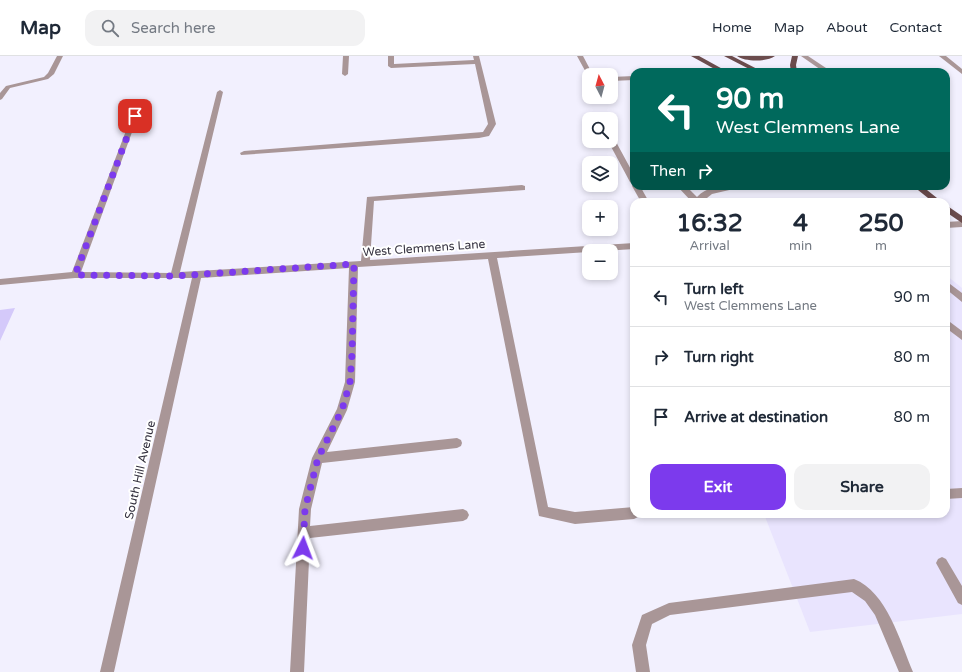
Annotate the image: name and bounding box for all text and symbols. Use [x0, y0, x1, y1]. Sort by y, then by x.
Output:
search box [85, 10, 365, 46]
text: Map [20, 17, 61, 39]
icon: search [99, 17, 121, 39]
text: Search here [131, 19, 215, 37]
text: Home [712, 19, 752, 36]
text: Map [774, 19, 804, 36]
text: About [826, 19, 868, 36]
text: Contact [890, 19, 942, 36]
north arrow [582, 68, 618, 104]
map controls [582, 68, 618, 280]
text: 90 m [716, 82, 784, 116]
icon: left [650, 84, 702, 136]
pin [118, 99, 152, 133]
icon: arrive [124, 105, 146, 127]
button: search [582, 112, 618, 148]
text: West Clemmens Lane [716, 116, 900, 138]
button: layers [582, 156, 618, 192]
icon: right [694, 160, 716, 182]
text: Then [650, 162, 686, 180]
button: + [582, 200, 618, 236]
text: 16:32 [676, 209, 743, 238]
text: 4 [793, 209, 808, 238]
text: 250 [858, 209, 904, 238]
street label: West Clemmens Lane [362, 237, 486, 259]
text: Arrival [689, 238, 730, 254]
text: min [789, 238, 812, 254]
text: m [875, 238, 887, 254]
button: − [582, 244, 618, 280]
text: Turn left [684, 280, 744, 298]
icon: left [650, 286, 672, 308]
text: 90 m [893, 288, 930, 306]
text: West Clemmens Lane [684, 298, 817, 314]
icon: right [650, 346, 672, 368]
text: Turn right [684, 348, 754, 366]
text: 80 m [893, 348, 930, 366]
icon: arrive [650, 406, 672, 428]
text: Arrive at destination [684, 408, 828, 426]
text: 80 m [893, 408, 930, 426]
street label: South Hill Avenue [122, 419, 158, 521]
button: Exit [650, 464, 786, 510]
button: Share [794, 464, 930, 510]
position arrow [282, 527, 324, 569]

